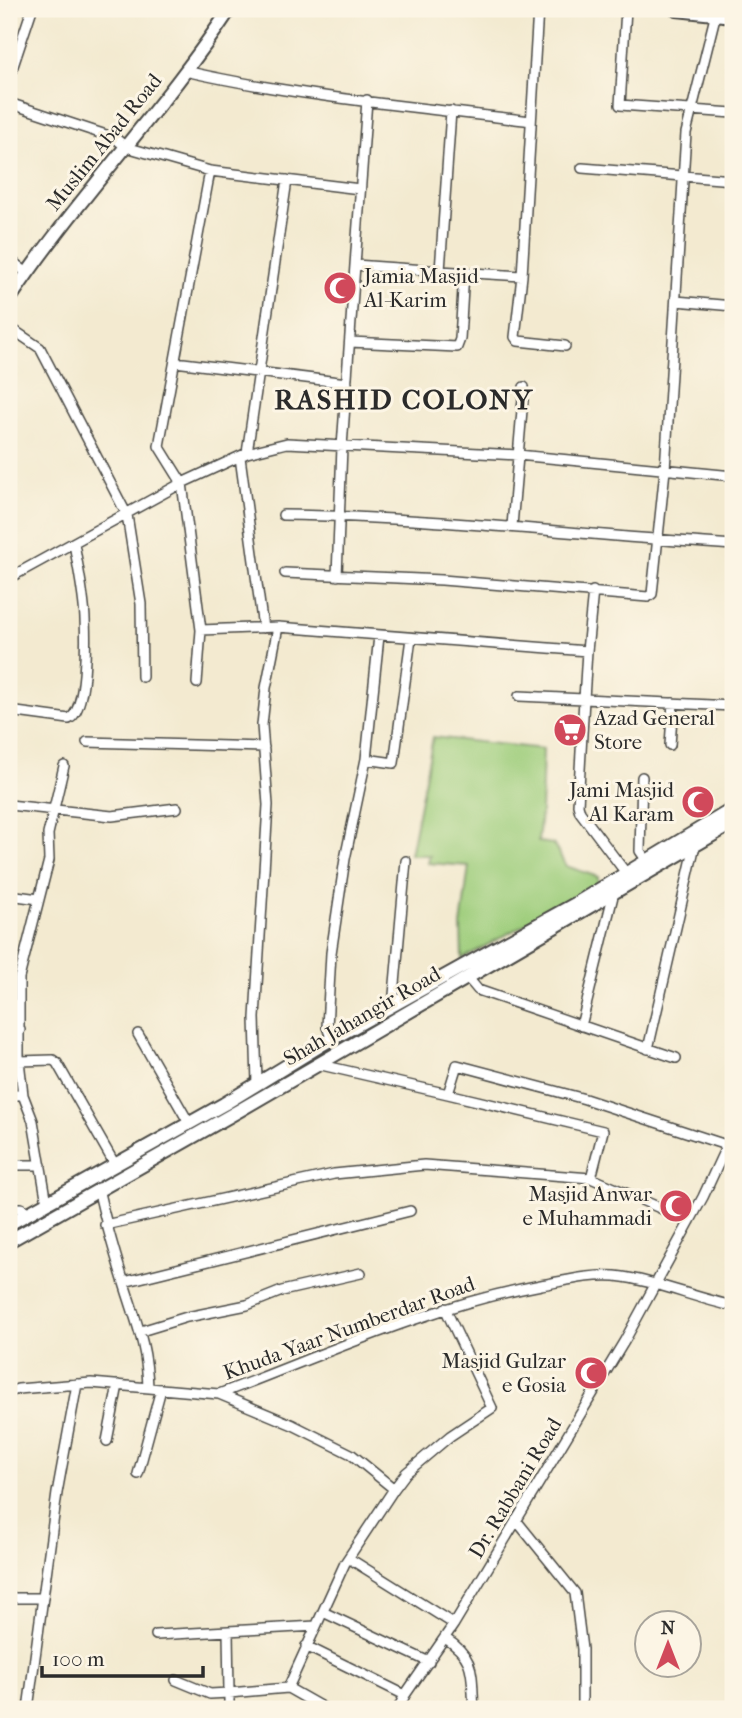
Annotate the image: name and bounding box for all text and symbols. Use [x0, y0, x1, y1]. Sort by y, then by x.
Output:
street label: Muslim Abad Road [41, 68, 167, 215]
place label: Jamia Masjid Al-Karim [362, 264, 479, 312]
mosque icon: Jamia Masjid Al-Karim [321, 269, 359, 307]
district label: RASHID COLONY [274, 383, 534, 416]
place label: Azad General Store [593, 706, 715, 754]
supermarket icon: Azad General Store [551, 711, 589, 749]
place label: Jami Masjid Al Karam [567, 778, 675, 826]
mosque icon: Jami Masjid Al Karam [679, 783, 717, 821]
street label: Shah Jahangir Road [279, 961, 445, 1071]
place label: Masjid Anwar e Muhammadi [522, 1182, 652, 1230]
mosque icon: Masjid Anwar e Muhammadi [657, 1187, 695, 1225]
street label: Khuda Yaar Numberdar Road [220, 1271, 479, 1385]
place label: Masjid Gulzar e Gosia [441, 1349, 566, 1397]
mosque icon: Masjid Gulzar e Gosia [572, 1354, 610, 1392]
street label: Dr. Rabbani Road [464, 1413, 567, 1563]
north arrow [634, 1610, 704, 1680]
text: N [661, 1617, 676, 1639]
scale bar [42, 1634, 203, 1678]
text: 100 m [52, 1647, 105, 1671]

